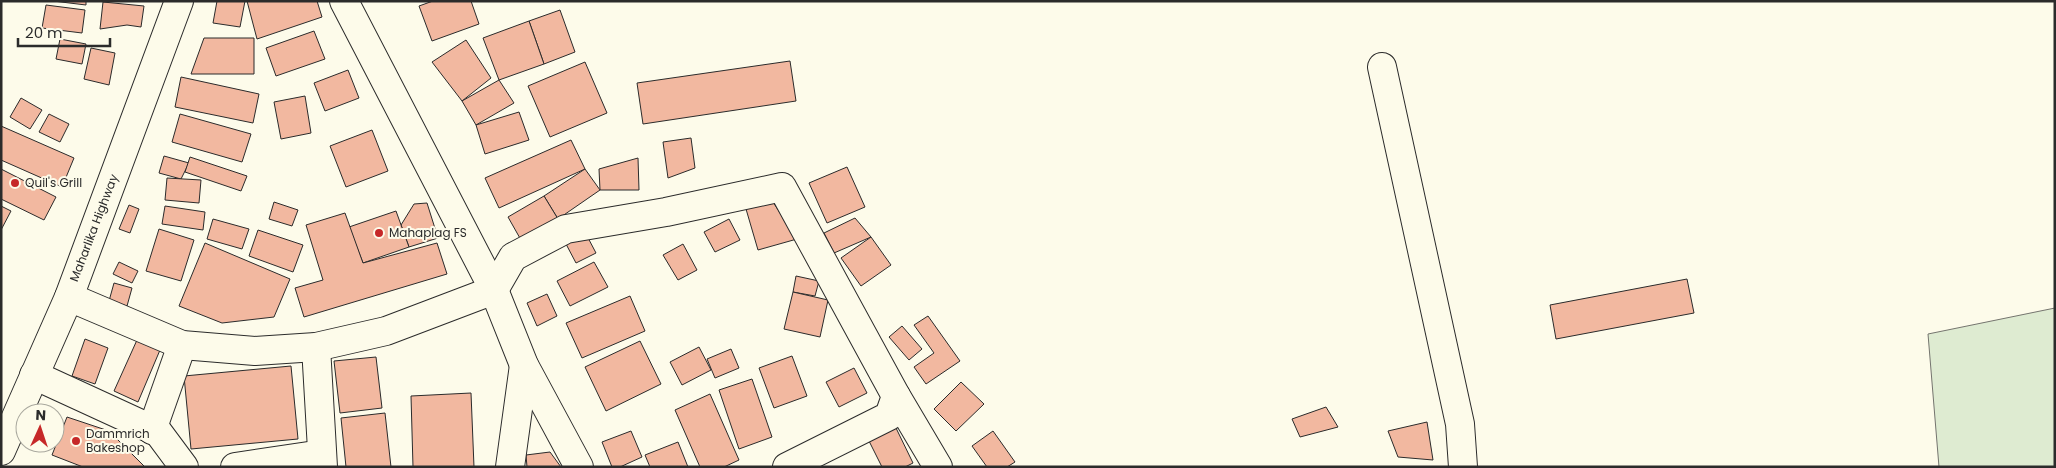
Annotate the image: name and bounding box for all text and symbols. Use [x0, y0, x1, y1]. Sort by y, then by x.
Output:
scale bar [18, 15, 110, 47]
text: 20 m [25, 22, 63, 43]
street label: Maharlika Highway [65, 171, 122, 284]
place label: Quil's Grill [25, 174, 82, 191]
marker: Quil's Grill [9, 177, 21, 189]
place label: Mahaplag FS [389, 224, 467, 241]
marker: Mahaplag FS [373, 227, 385, 239]
north arrow [15, 403, 65, 453]
text: N [35, 405, 46, 425]
place label: Dammrich Bakeshop [86, 425, 150, 456]
marker: Dammrich Bakeshop [70, 435, 82, 447]

